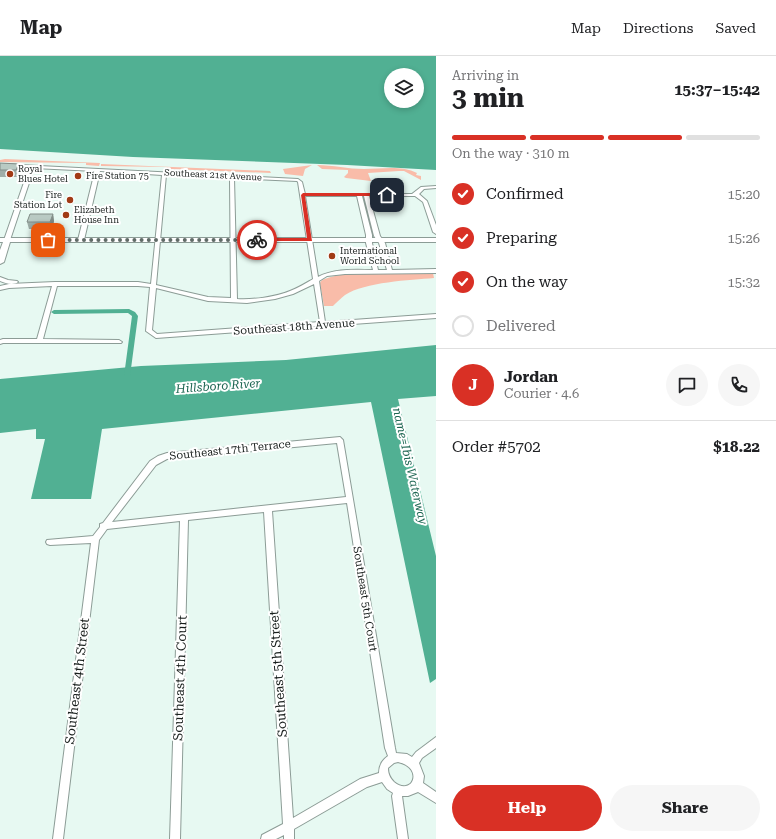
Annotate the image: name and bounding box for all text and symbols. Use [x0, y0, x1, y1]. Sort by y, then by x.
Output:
text: Map [20, 16, 62, 39]
text: Map [571, 20, 601, 36]
text: Directions [623, 20, 693, 36]
text: Saved [715, 20, 756, 36]
map controls [384, 68, 424, 108]
button: layers [384, 68, 424, 108]
text: Arriving in [452, 68, 519, 83]
text: 15:37–15:42 [674, 81, 760, 99]
text: 3 min [452, 83, 524, 113]
text: On the way · 310 m [452, 146, 569, 161]
place label: Royal Blues Hotel [18, 164, 68, 184]
street label: Southeast 21st Avenue [164, 167, 262, 183]
marker: Royal Blues Hotel [5, 169, 15, 179]
marker: Fire Station 75 [73, 171, 83, 181]
place label: Fire Station 75 [86, 171, 149, 181]
pin [370, 178, 404, 212]
icon: check [452, 183, 474, 205]
icon: home [376, 184, 398, 206]
text: Confirmed [486, 185, 564, 203]
text: 15:20 [728, 187, 760, 202]
place label: Fire Station Lot [14, 190, 63, 210]
marker: Fire Station Lot [65, 195, 75, 205]
place label: Elizabeth House Inn [74, 205, 119, 225]
marker: Elizabeth House Inn [61, 210, 71, 220]
courier [237, 220, 277, 260]
pin [31, 223, 65, 257]
icon: check [452, 227, 474, 249]
icon: bag [37, 229, 59, 251]
icon: bike [246, 229, 268, 251]
text: Preparing [486, 229, 557, 247]
text: 15:26 [728, 231, 760, 246]
place label: International World School [340, 246, 399, 266]
marker: International World School [327, 251, 337, 261]
icon: check [452, 271, 474, 293]
text: On the way [486, 273, 568, 291]
text: 15:32 [728, 275, 760, 290]
street label: Southeast 18th Avenue [233, 316, 355, 338]
text: Delivered [486, 317, 556, 335]
button: chat [666, 364, 708, 406]
button: phone [718, 364, 760, 406]
text: Jordan [504, 368, 558, 386]
water label: Hillsboro River [174, 376, 261, 396]
text: J [468, 376, 478, 394]
text: Courier · 4.6 [504, 386, 579, 401]
water label: name=Ibis Waterway [390, 406, 430, 527]
street label: Southeast 17th Terrace [169, 437, 291, 463]
text: Order #5702 [452, 438, 541, 456]
text: $18.22 [713, 438, 760, 456]
street label: Southeast 5th Court [350, 545, 380, 653]
street label: Southeast 5th Street [266, 610, 290, 738]
street label: Southeast 4th Court [170, 615, 190, 741]
street label: Southeast 4th Street [62, 617, 92, 745]
button: Help [452, 785, 602, 831]
button: Share [610, 785, 760, 831]

